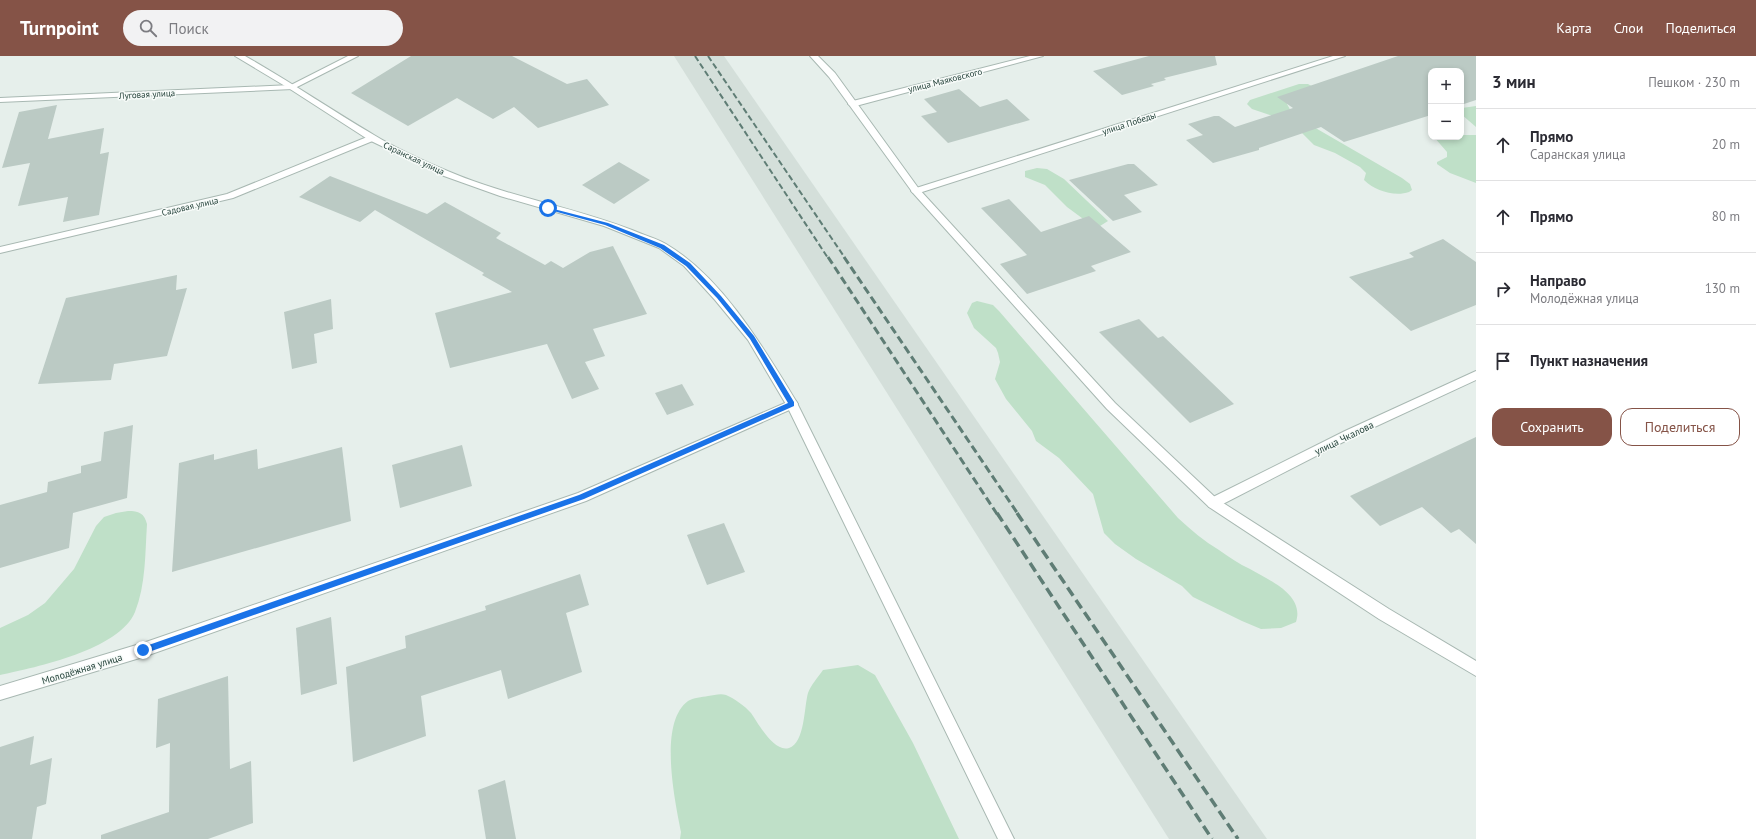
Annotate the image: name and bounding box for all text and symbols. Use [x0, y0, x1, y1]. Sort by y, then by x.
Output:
search box [123, 10, 403, 46]
text: Turnpoint [20, 16, 99, 40]
icon: search [137, 17, 159, 39]
text: Поиск [169, 19, 209, 38]
text: Карта [1556, 19, 1592, 37]
text: Слои [1614, 19, 1643, 37]
text: Поделиться [1665, 19, 1736, 37]
street label: улица Маяковского [907, 65, 983, 95]
map controls [1428, 68, 1464, 140]
button: + [1428, 68, 1464, 104]
text: 3 мин [1492, 71, 1536, 93]
text: Пешком · 230 m [1648, 74, 1740, 91]
street label: Луговая улица [118, 87, 175, 101]
button: − [1428, 104, 1464, 140]
street label: улица Победы [1101, 109, 1157, 137]
text: Прямо [1530, 127, 1573, 146]
icon: ahead [1492, 134, 1514, 156]
text: 20 m [1712, 136, 1740, 153]
street label: Саранская улица [382, 139, 446, 177]
text: Саранская улица [1530, 146, 1626, 163]
street label: Садовая улица [161, 194, 219, 218]
route start [539, 199, 557, 217]
icon: ahead [1492, 206, 1514, 228]
text: Прямо [1530, 207, 1573, 226]
text: 80 m [1712, 208, 1740, 225]
text: Направо [1530, 271, 1586, 290]
icon: right [1492, 278, 1514, 300]
text: 130 m [1705, 280, 1740, 297]
text: Молодёжная улица [1530, 290, 1639, 307]
icon: arrive [1492, 350, 1514, 372]
text: Пункт назначения [1530, 351, 1648, 370]
button: Сохранить [1492, 408, 1612, 446]
button: Поделиться [1620, 408, 1740, 446]
street label: улица Чкалова [1312, 418, 1376, 458]
route end [134, 641, 152, 659]
street label: Молодёжная улица [40, 651, 124, 687]

